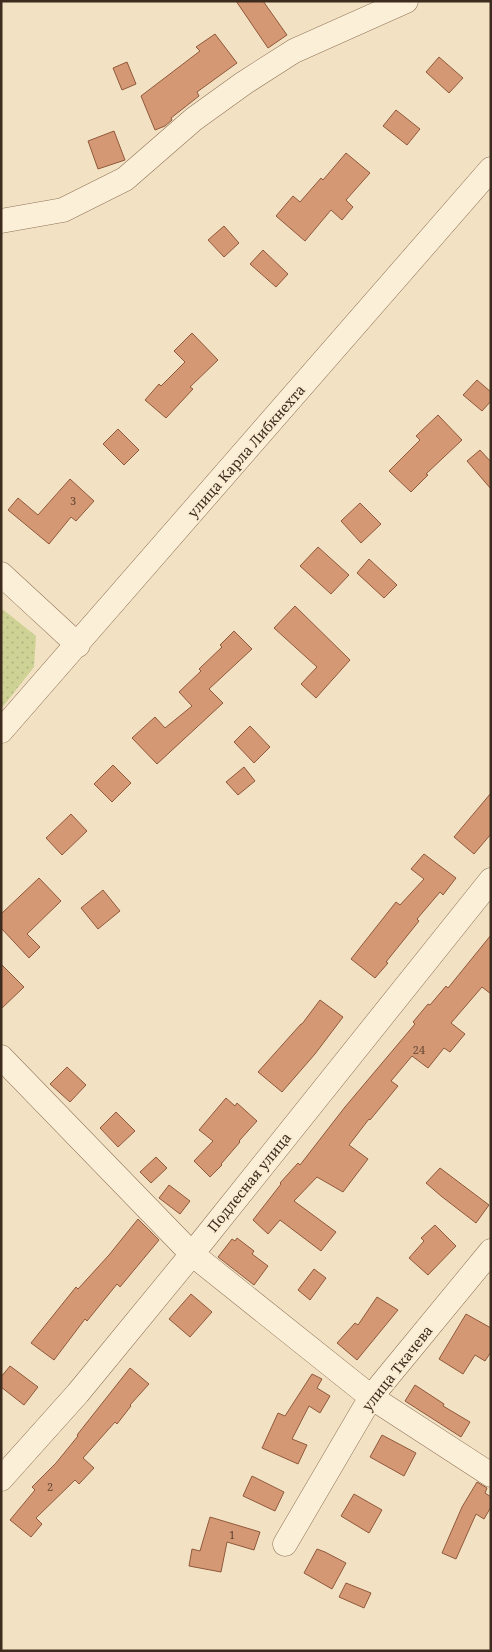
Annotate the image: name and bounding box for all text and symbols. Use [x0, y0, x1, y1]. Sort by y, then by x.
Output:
street label: улица Карла Либкнехта [183, 380, 309, 522]
house number: 3 [70, 493, 76, 508]
house number: 24 [413, 1042, 425, 1057]
street label: Подлесная улица [203, 1128, 295, 1236]
street label: улица Ткачева [358, 1321, 436, 1415]
house number: 2 [47, 1479, 53, 1494]
house number: 1 [229, 1527, 235, 1542]

